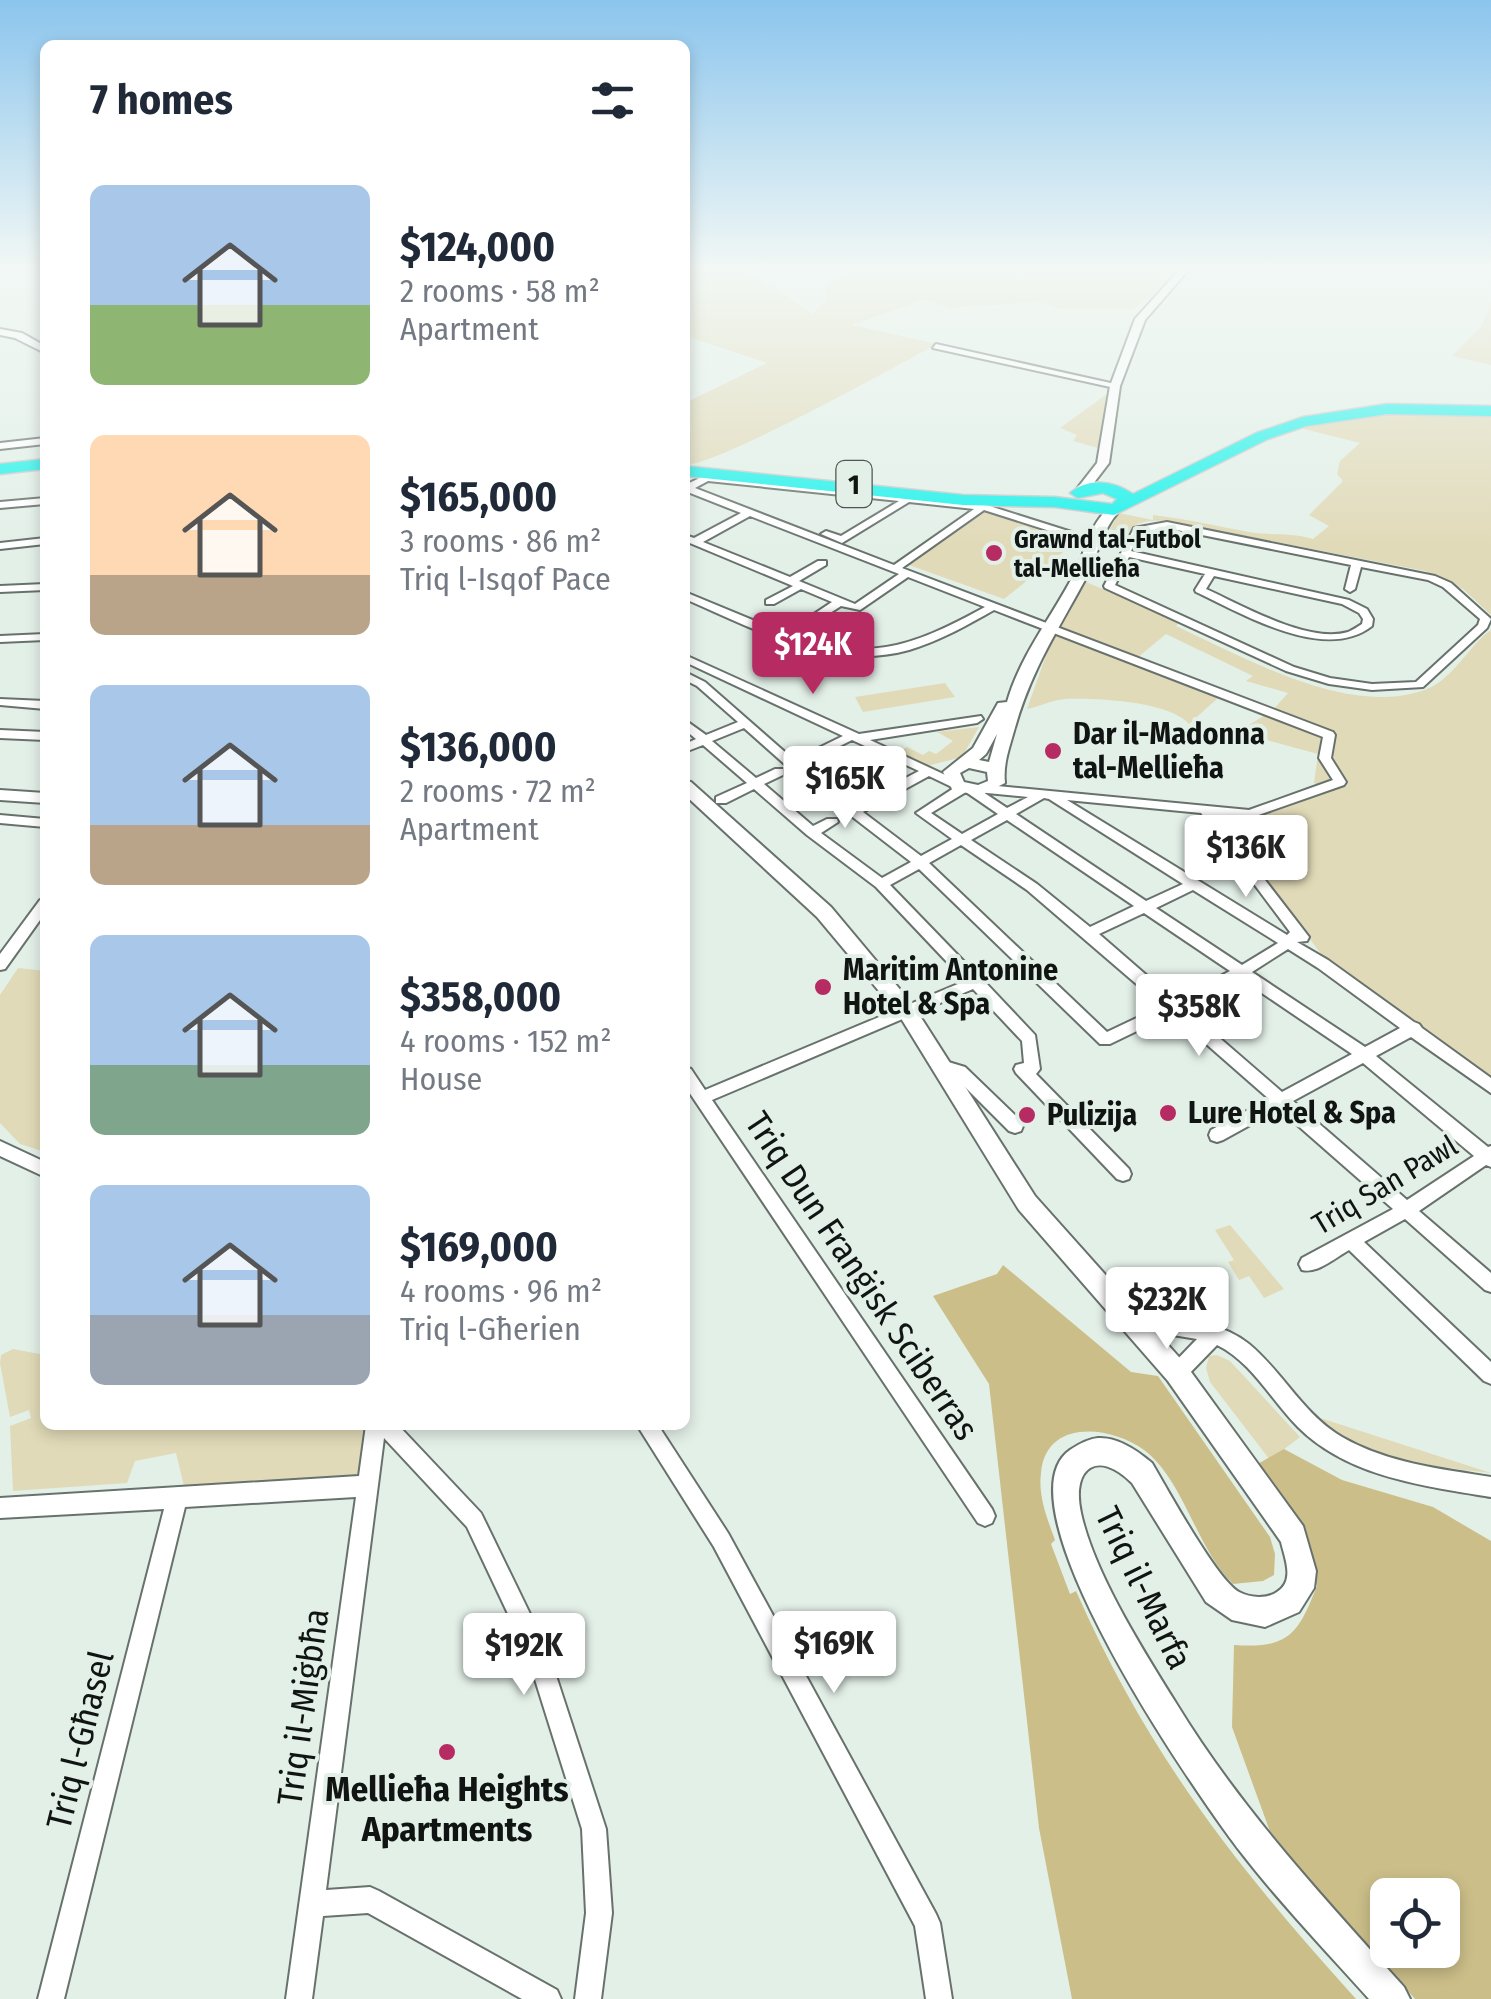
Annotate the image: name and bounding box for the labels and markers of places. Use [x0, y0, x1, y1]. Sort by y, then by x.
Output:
place label: Grawnd tal-Futbol tal-Mellieħa [1014, 525, 1201, 584]
marker: Grawnd tal-Futbol tal-Mellieħa [983, 542, 1005, 564]
pin: $124K [743, 612, 883, 697]
place label: Dar il-Madonna tal-Mellieħa [1073, 716, 1265, 786]
marker: Dar il-Madonna tal-Mellieħa [1042, 740, 1064, 762]
pin: $165K [775, 746, 915, 831]
pin: $136K [1176, 815, 1316, 900]
place label: Maritim Antonine Hotel & Spa [843, 952, 1058, 1022]
pin: $358K [1129, 974, 1269, 1059]
marker: Maritim Antonine Hotel & Spa [812, 976, 834, 998]
place label: Lure Hotel & Spa [1188, 1095, 1396, 1131]
place label: Pulizija [1047, 1097, 1137, 1133]
marker: Lure Hotel & Spa [1157, 1102, 1179, 1124]
marker: Pulizija [1016, 1104, 1038, 1126]
pin: $232K [1097, 1267, 1237, 1352]
pin: $169K [764, 1611, 904, 1696]
pin: $192K [454, 1613, 594, 1698]
marker: Mellieħa Heights Apartments [436, 1741, 458, 1763]
place label: Mellieħa Heights Apartments [325, 1768, 569, 1850]

